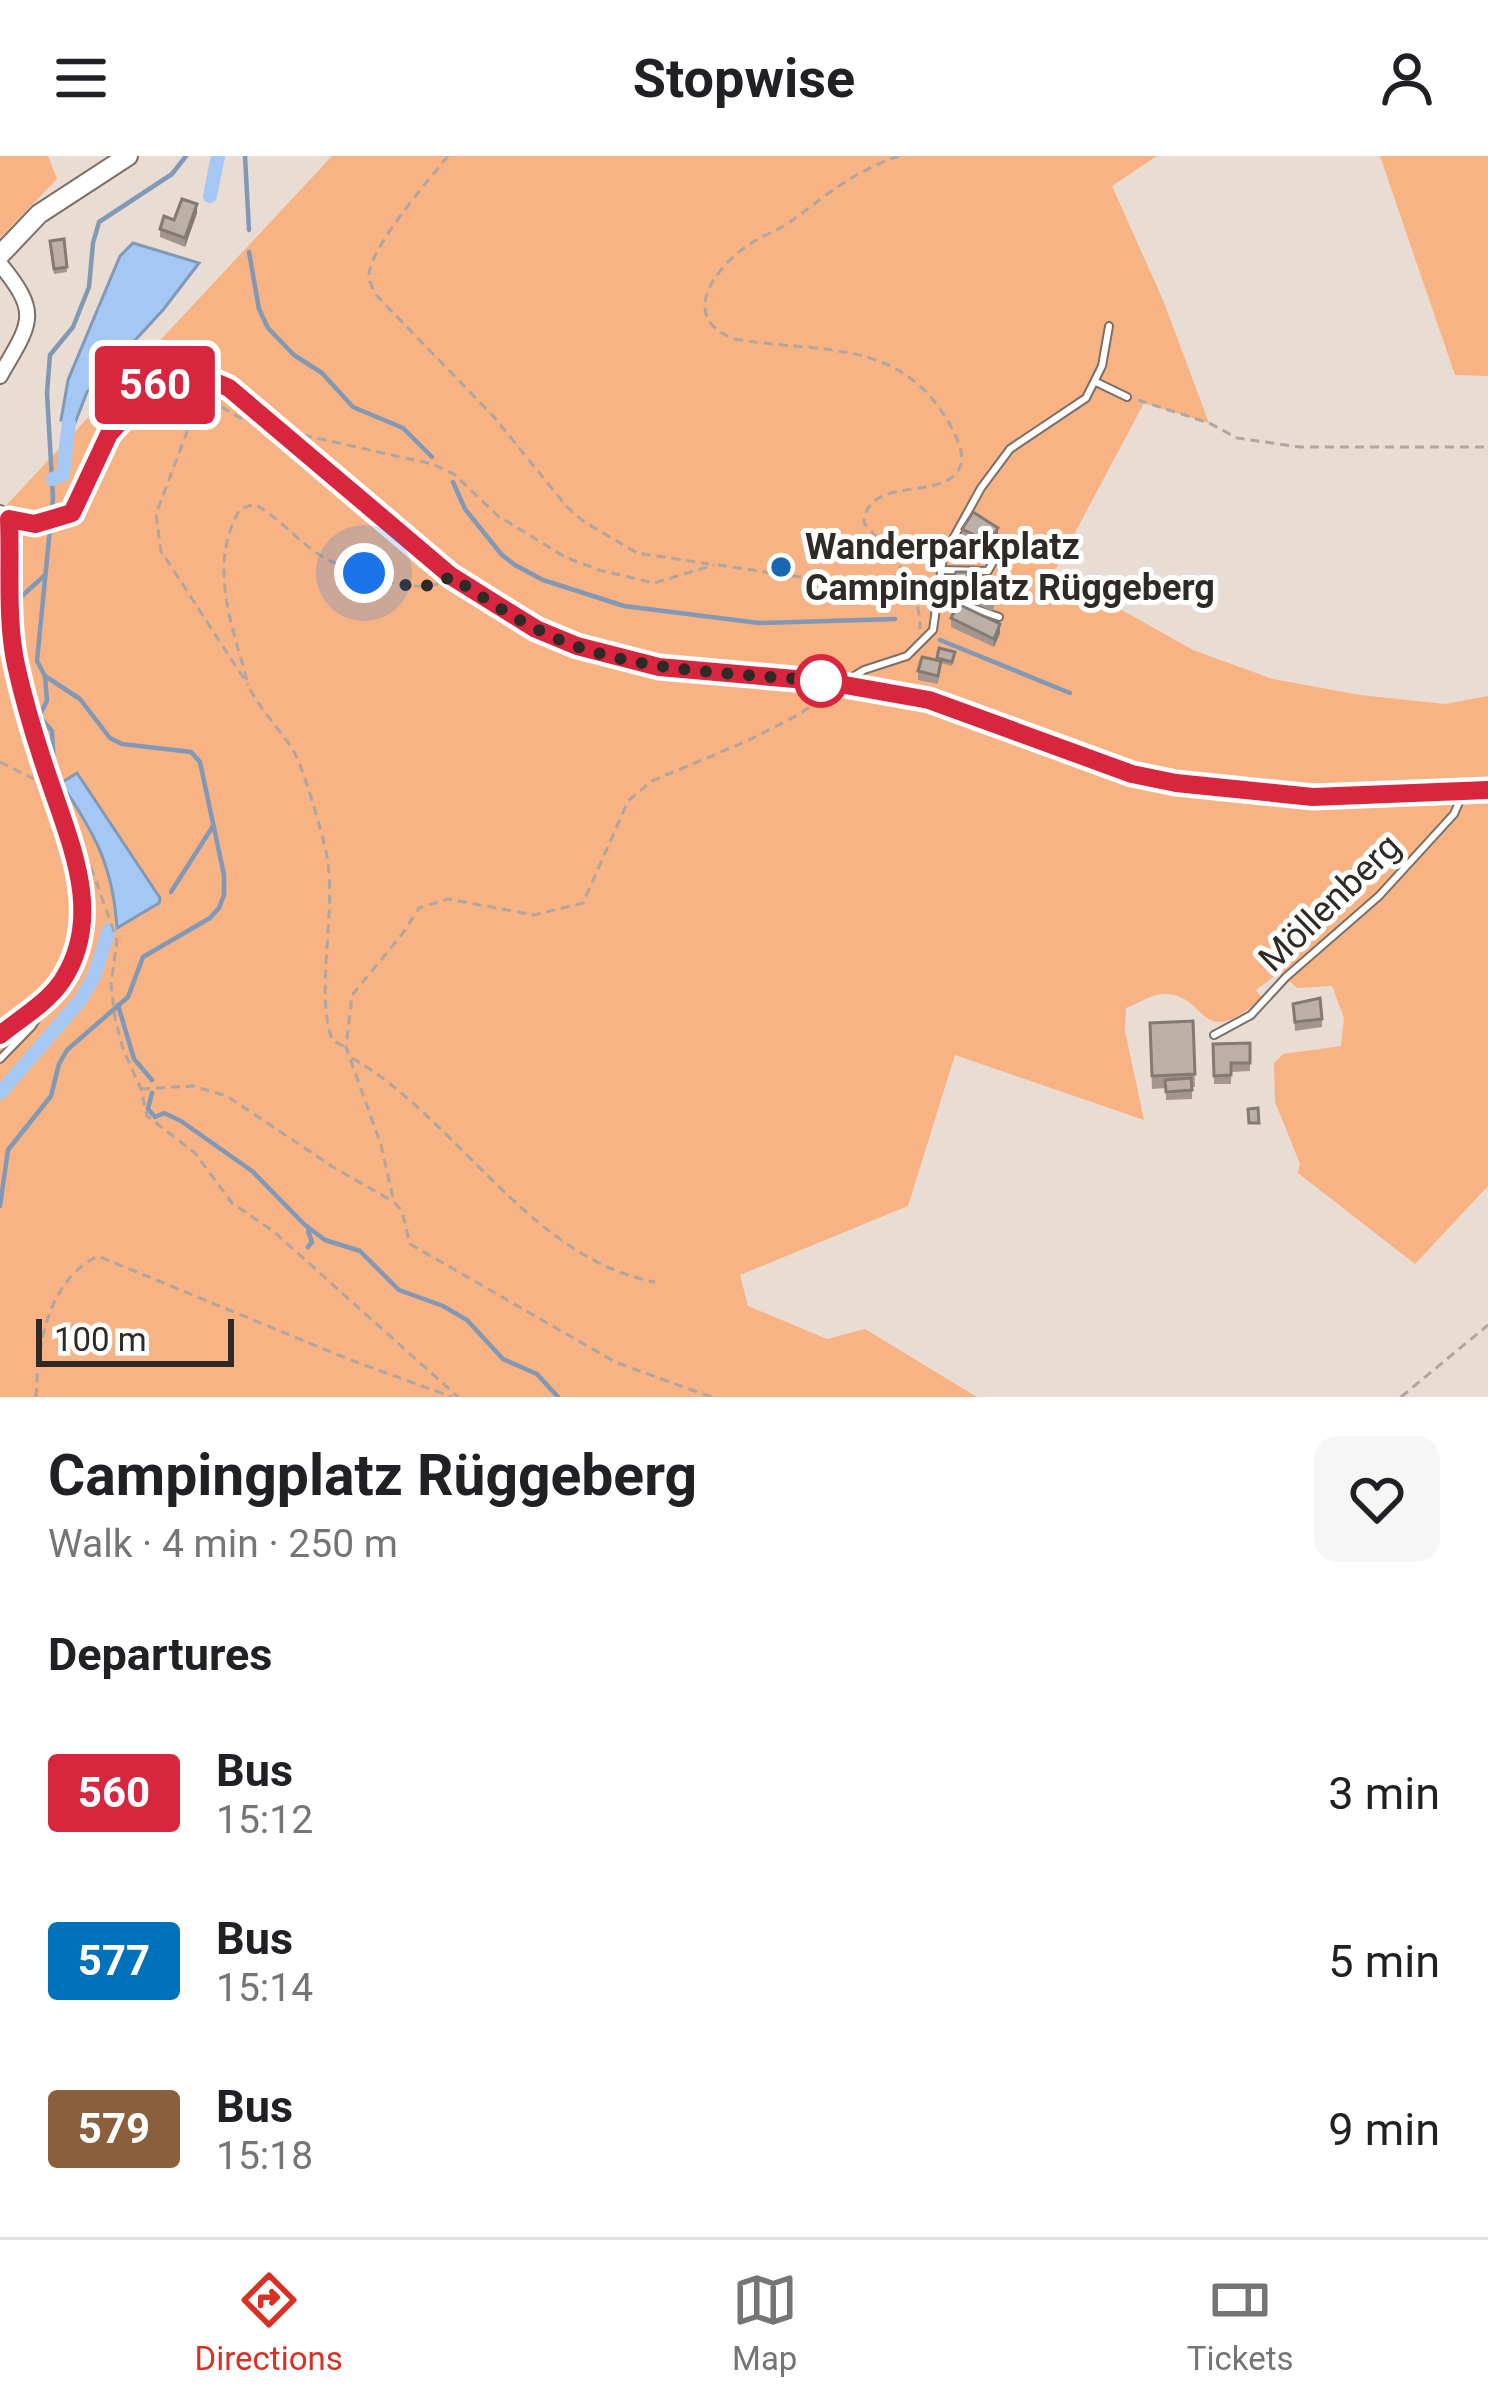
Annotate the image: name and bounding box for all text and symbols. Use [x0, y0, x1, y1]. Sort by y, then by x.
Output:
icon: menu [48, 45, 114, 111]
icon: person [1374, 45, 1440, 111]
text: Stopwise [633, 47, 855, 110]
line badge: 560 [86, 346, 224, 424]
text: 560 [119, 360, 191, 409]
place label: Wanderparkplatz Campingplatz Rüggeberg [805, 526, 1215, 609]
your location [334, 543, 394, 603]
marker: Wanderparkplatz Campingplatz Rüggeberg [768, 554, 794, 580]
unlabelled marker [796, 656, 846, 706]
street label: Möllenberg [1250, 825, 1409, 980]
scale bar [36, 1313, 234, 1366]
text: 100 m [54, 1320, 147, 1359]
button: heart [1314, 1436, 1440, 1562]
text: Campingplatz Rüggeberg [48, 1442, 697, 1509]
text: Walk · 4 min · 250 m [48, 1521, 398, 1567]
text: Departures [48, 1628, 272, 1681]
text: Bus [216, 1744, 293, 1797]
text: 3 min [1328, 1767, 1440, 1820]
text: 560 [78, 1768, 150, 1817]
text: 15:12 [216, 1797, 313, 1843]
text: Bus [216, 1912, 293, 1965]
text: 5 min [1328, 1935, 1440, 1988]
text: 577 [78, 1936, 150, 1985]
text: 15:14 [216, 1965, 313, 2011]
text: Bus [216, 2080, 293, 2133]
text: 9 min [1328, 2103, 1440, 2156]
text: 579 [78, 2104, 150, 2153]
text: 15:18 [216, 2133, 313, 2179]
tab: Directions [195, 2267, 343, 2378]
tab: Map [732, 2267, 798, 2378]
tab: Tickets [1187, 2267, 1293, 2378]

